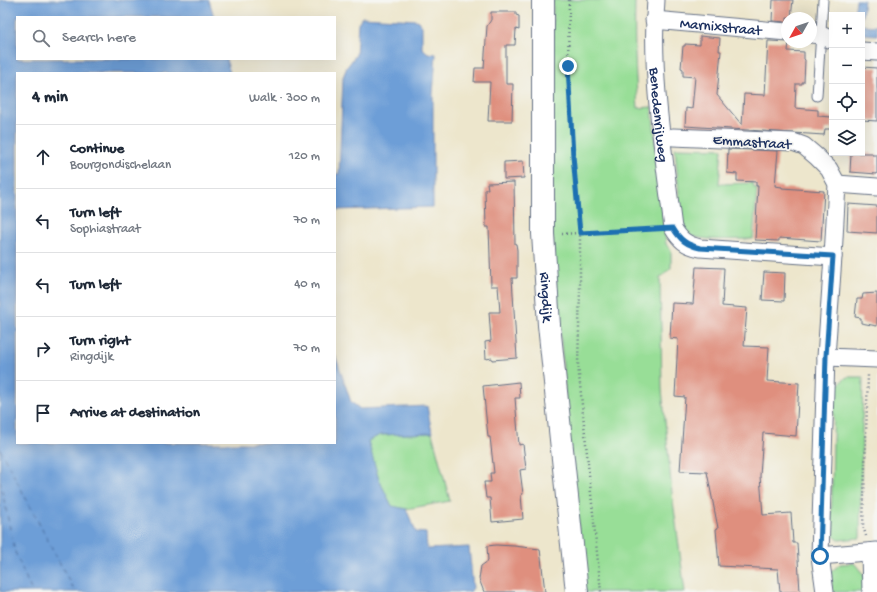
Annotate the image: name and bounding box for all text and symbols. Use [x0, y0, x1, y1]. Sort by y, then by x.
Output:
north arrow [781, 12, 817, 48]
map controls [829, 12, 865, 156]
button: + [829, 12, 865, 48]
street label: Marnixstraat [679, 15, 764, 41]
search box [16, 16, 336, 60]
icon: search [30, 27, 52, 49]
text: Search here [62, 29, 136, 47]
button: − [829, 48, 865, 84]
route end [559, 57, 577, 75]
street label: Benedenrijweg [644, 66, 671, 163]
button: locate [829, 84, 865, 120]
text: 4 min [32, 88, 68, 108]
text: Walk · 300 m [249, 91, 320, 106]
button: layers [829, 120, 865, 156]
street label: Emmastraat [712, 131, 794, 155]
text: Continue [70, 140, 124, 158]
icon: ahead [32, 146, 54, 168]
text: 120 m [289, 149, 320, 164]
text: Bourgondischelaan [70, 158, 171, 173]
text: Turn left [70, 204, 121, 222]
icon: left [32, 210, 54, 232]
text: 70 m [294, 213, 320, 228]
text: Sophiastraat [70, 222, 141, 237]
street label: Ringdijk [535, 271, 556, 324]
icon: left [32, 274, 54, 296]
text: Turn left [70, 276, 121, 294]
text: 40 m [294, 277, 320, 292]
text: Turn right [70, 332, 130, 350]
icon: right [32, 338, 54, 360]
text: 70 m [294, 341, 320, 356]
text: Ringdijk [70, 350, 113, 365]
icon: arrive [32, 402, 54, 424]
text: Arrive at destination [70, 404, 200, 422]
route start [811, 547, 829, 565]

